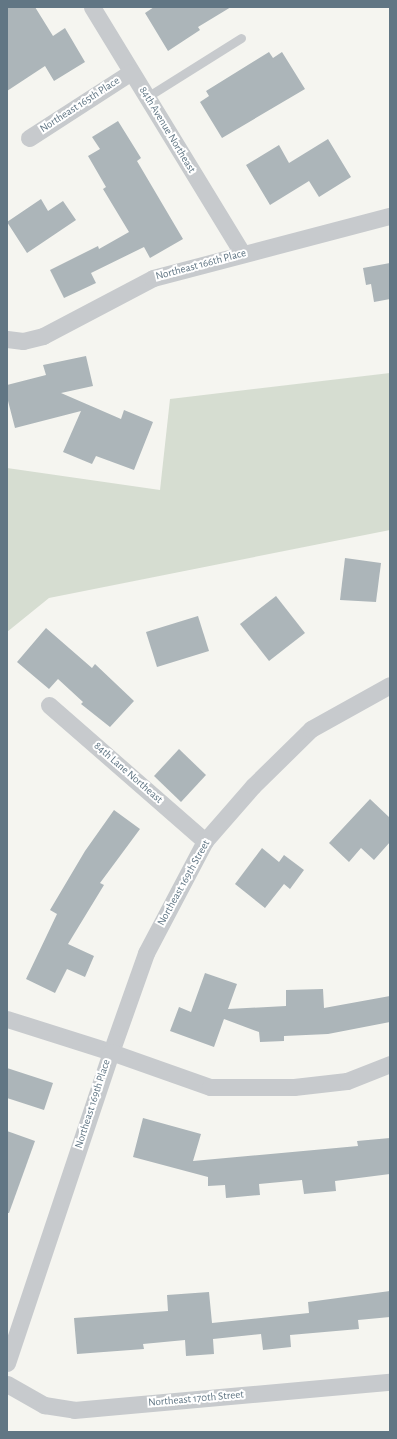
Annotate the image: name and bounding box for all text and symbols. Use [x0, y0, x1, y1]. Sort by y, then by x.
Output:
street label: Northeast 165th Place [38, 74, 122, 136]
street label: 84th Avenue Northeast [136, 84, 198, 176]
street label: Northeast 166th Place [154, 247, 248, 283]
street label: 84th Lane Northeast [91, 740, 165, 806]
street label: Northeast 169th Street [155, 838, 213, 928]
street label: Northeast 169th Place [72, 1058, 114, 1150]
street label: Northeast 170th Street [148, 1388, 244, 1410]

